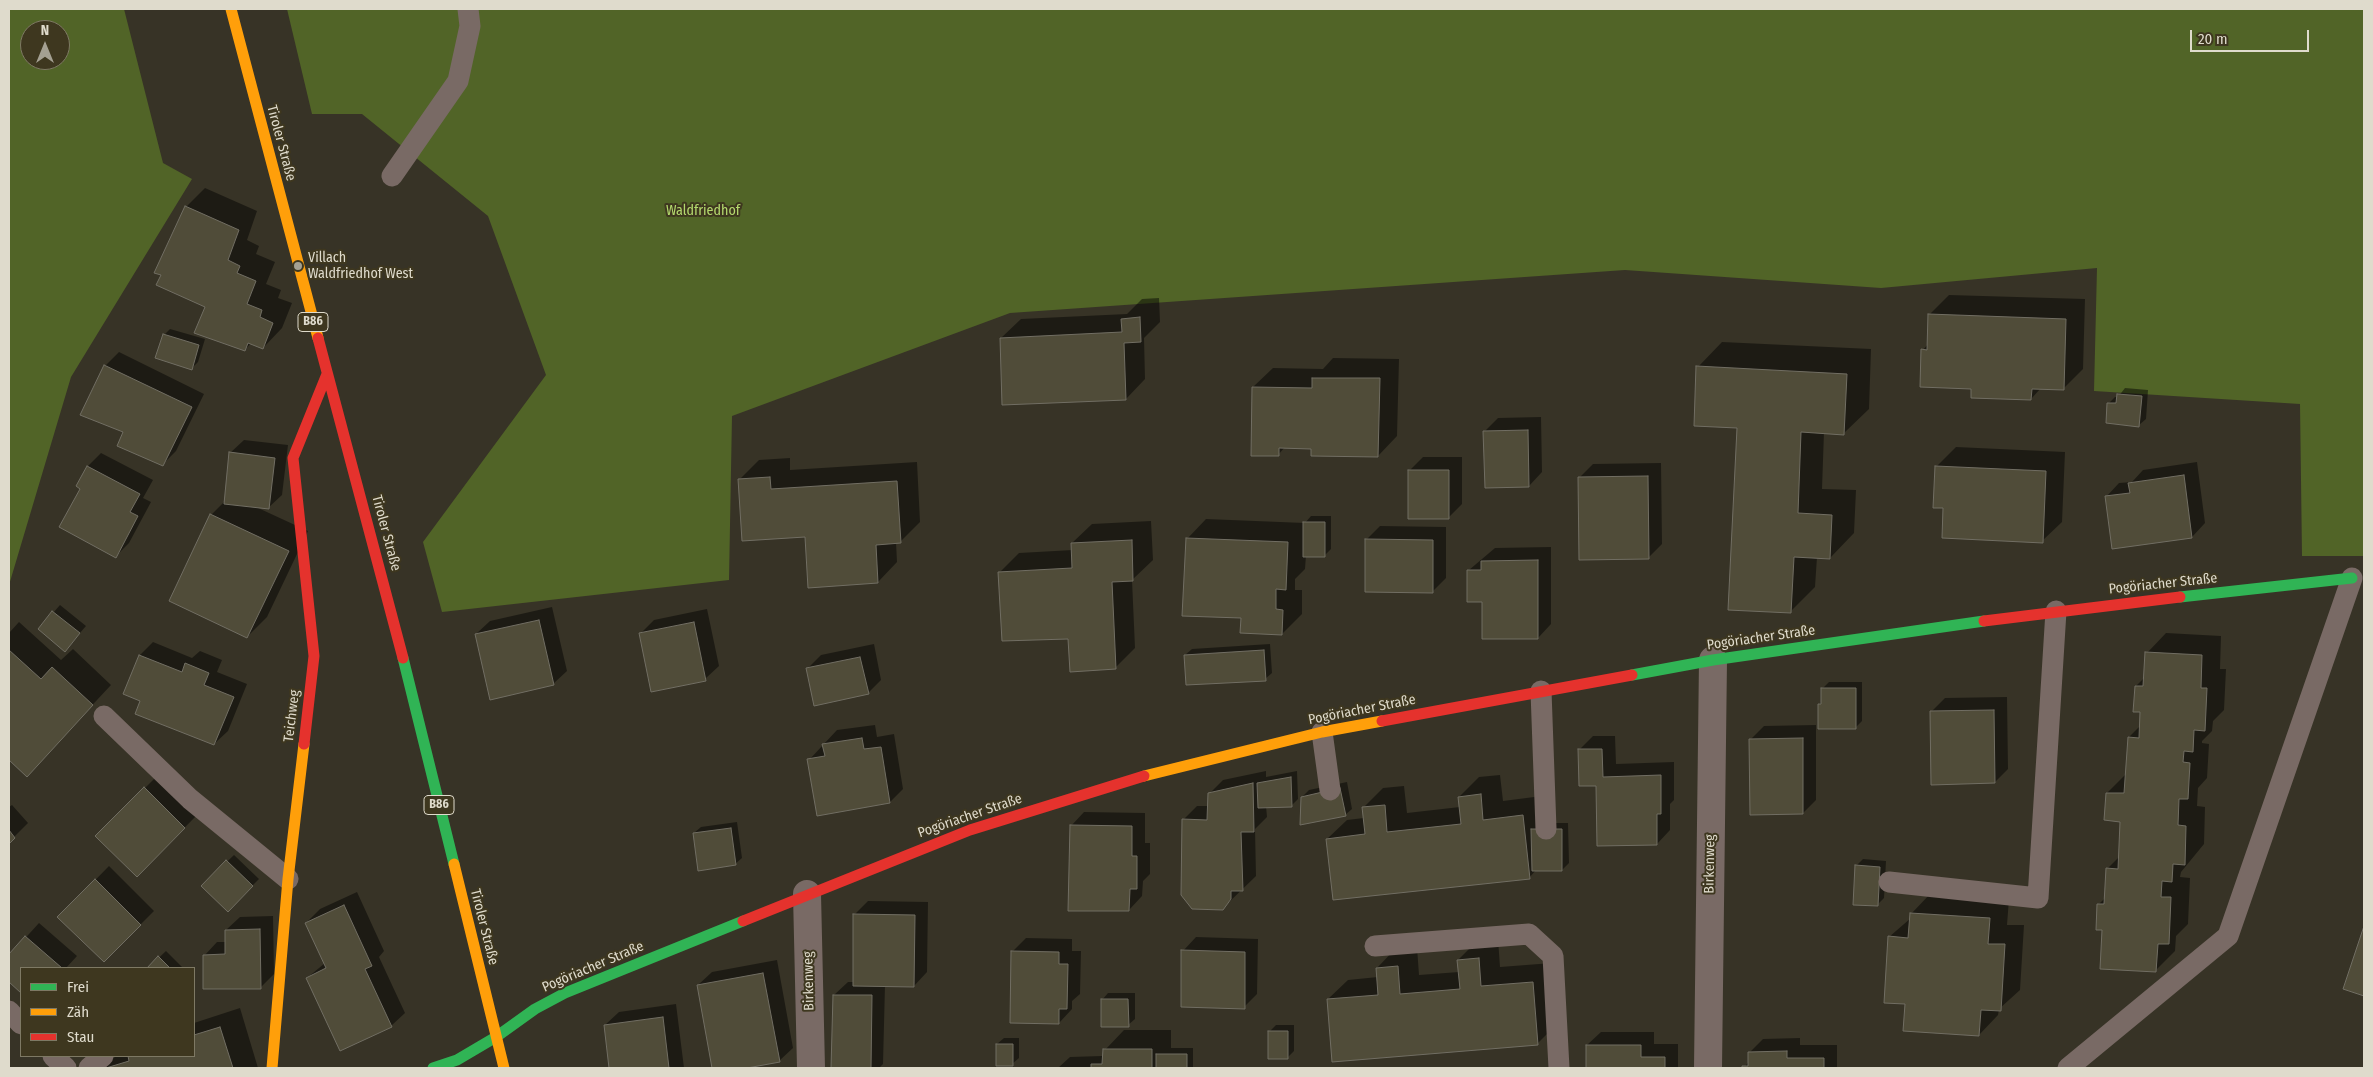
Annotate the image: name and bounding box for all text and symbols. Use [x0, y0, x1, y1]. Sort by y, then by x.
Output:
north arrow [20, 20, 70, 70]
scale bar [2193, 20, 2312, 52]
text: N [41, 22, 49, 39]
text: 20 m [2198, 30, 2228, 48]
street label: Tiroler Straße [263, 103, 299, 183]
park label: Waldfriedhof [666, 203, 740, 219]
place label: Villach Waldfriedhof West [308, 250, 413, 282]
marker: Villach Waldfriedhof West [292, 260, 304, 272]
road number: B86 [298, 313, 328, 332]
street label: Tiroler Straße [368, 493, 404, 573]
street label: Pogöriacher Straße [2108, 570, 2218, 598]
street label: Pogöriacher Straße [1706, 622, 1816, 654]
street label: Teichweg [280, 689, 304, 743]
street label: Pogöriacher Straße [1307, 691, 1417, 729]
street label: Pogöriacher Straße [916, 790, 1024, 842]
road number: B86 [424, 796, 454, 814]
street label: Birkenweg [1701, 834, 1719, 894]
street label: Tiroler Straße [466, 887, 502, 967]
street label: Pogöriacher Straße [540, 938, 646, 996]
street label: Birkenweg [800, 951, 818, 1011]
legend [20, 967, 195, 1057]
text: Frei [67, 978, 89, 996]
text: Zäh [67, 1003, 89, 1021]
text: Stau [67, 1028, 94, 1046]

